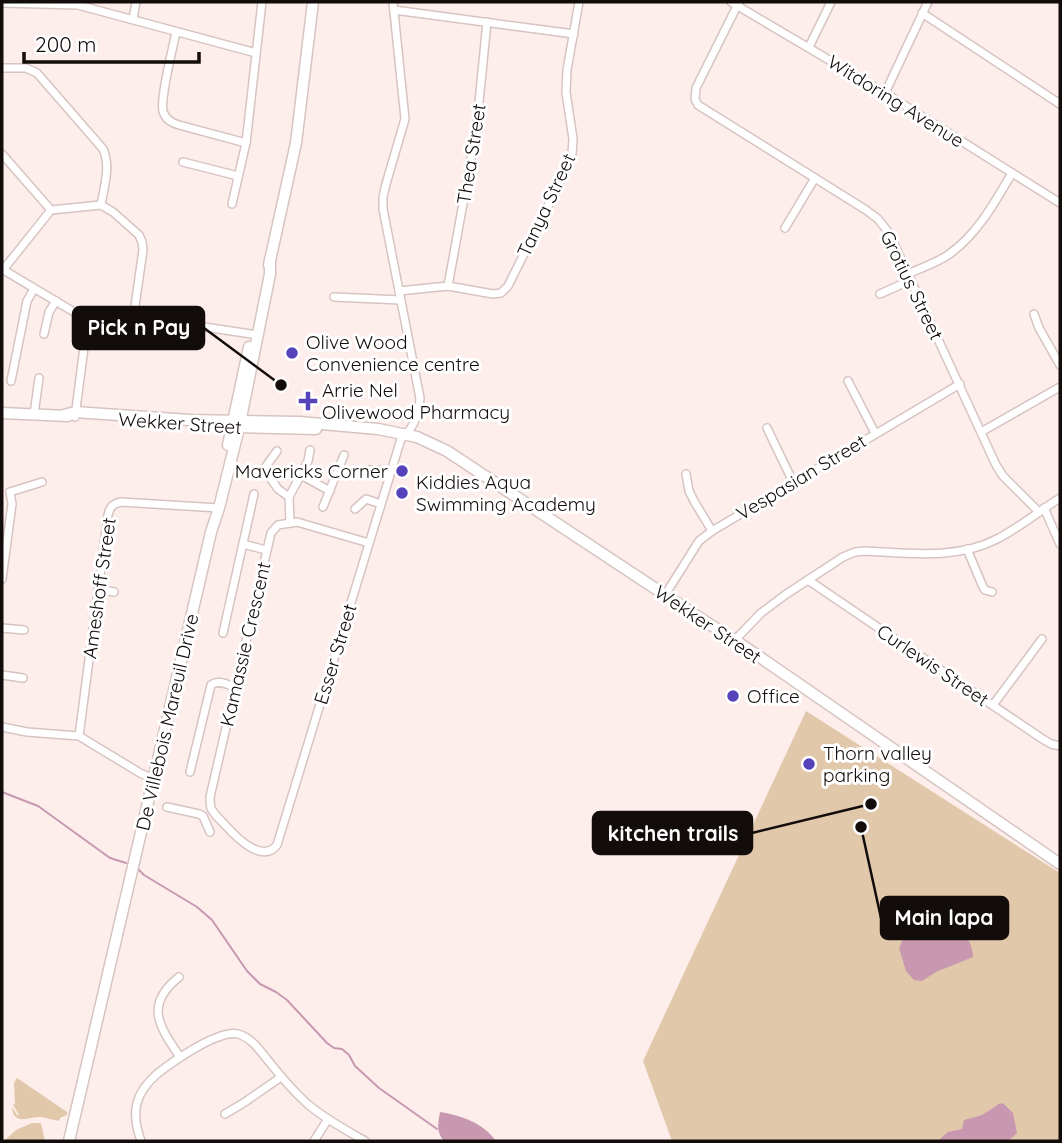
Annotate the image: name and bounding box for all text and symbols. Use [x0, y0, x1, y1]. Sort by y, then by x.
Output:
scale bar [24, 21, 200, 65]
text: 200 m [35, 31, 97, 57]
street label: Witdoring Avenue [823, 49, 969, 153]
street label: Thea Street [451, 102, 491, 206]
street label: Tanya Street [512, 149, 580, 261]
street label: Grotius Street [875, 226, 949, 344]
callout: Pick n Pay [73, 307, 204, 349]
text: Pick n Pay [88, 314, 190, 340]
place label: Olive Wood Convenience centre [306, 330, 480, 376]
marker: Olive Wood Convenience centre [284, 345, 300, 361]
place label: Arrie Nel Olivewood Pharmacy [322, 378, 510, 424]
marker: Arrie Nel Olivewood Pharmacy [300, 393, 316, 409]
street label: Wekker Street [117, 407, 243, 439]
street label: Vespasian Street [732, 429, 870, 525]
place label: Mavericks Corner [235, 459, 389, 483]
marker: Mavericks Corner [394, 463, 410, 479]
place label: Kiddies Aqua Swimming Academy [416, 470, 596, 516]
marker: Kiddies Aqua Swimming Academy [394, 485, 410, 501]
street label: Ameshoff Street [77, 516, 121, 660]
street label: Kamassie Crescent [214, 559, 276, 729]
street label: Wekker Street [650, 579, 766, 669]
street label: Esser Street [308, 601, 362, 707]
street label: De Villebois Mareuil Drive [130, 611, 204, 833]
street label: Curlewis Street [872, 619, 994, 711]
place label: Office [747, 684, 800, 708]
marker: Office [725, 688, 741, 704]
place label: Thorn valley parking [823, 741, 932, 787]
marker: Thorn valley parking [801, 756, 817, 772]
callout: kitchen trails [593, 812, 752, 854]
text: kitchen trails [608, 820, 738, 846]
callout: Main lapa [881, 897, 1008, 939]
text: Main lapa [895, 904, 993, 930]

